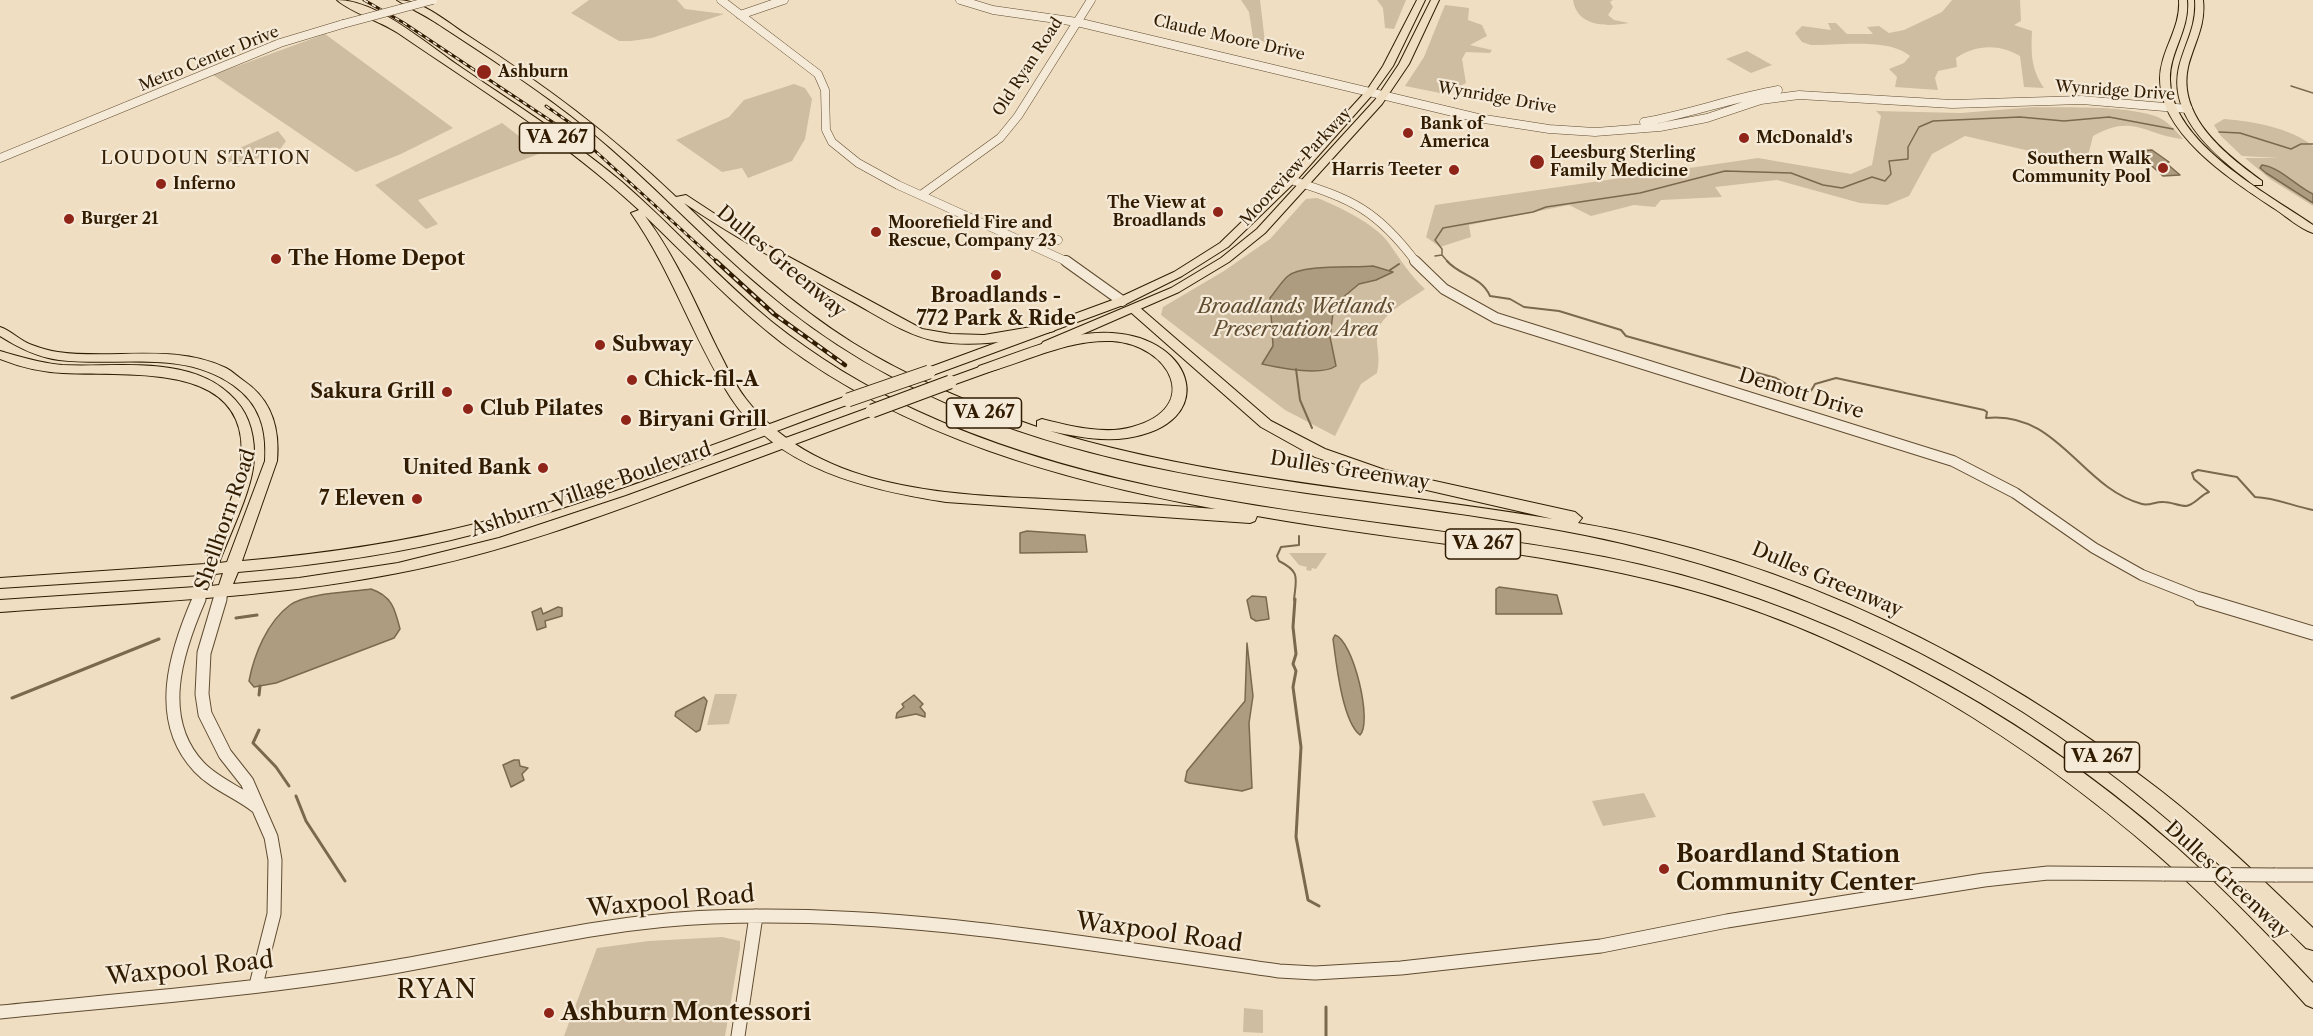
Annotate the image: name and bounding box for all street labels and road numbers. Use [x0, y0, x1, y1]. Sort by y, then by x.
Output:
street label: Claude Moore Drive [1151, 11, 1307, 65]
street label: Old Ryan Road [989, 14, 1067, 120]
street label: Metro Center Drive [136, 22, 282, 96]
street label: Wynridge Drive [2054, 77, 2176, 105]
street label: Wynridge Drive [1436, 78, 1558, 118]
street label: Mooreview Parkway [1236, 104, 1356, 230]
road number: VA 267 [520, 123, 594, 153]
street label: Dulles Greenway [711, 201, 851, 323]
street label: Demott Drive [1735, 364, 1867, 424]
road number: VA 267 [946, 398, 1022, 428]
street label: Ashburn Village Boulevard [467, 437, 715, 543]
street label: Shellhorn Road [191, 446, 261, 594]
street label: Dulles Greenway [1268, 447, 1432, 495]
road number: VA 267 [1446, 529, 1520, 559]
street label: Dulles Greenway [1748, 537, 1906, 623]
road number: VA 267 [2064, 742, 2140, 772]
street label: Dulles Greenway [2160, 816, 2294, 944]
street label: Waxpool Road [586, 880, 756, 924]
street label: Waxpool Road [1074, 907, 1244, 959]
street label: Waxpool Road [105, 946, 275, 992]

